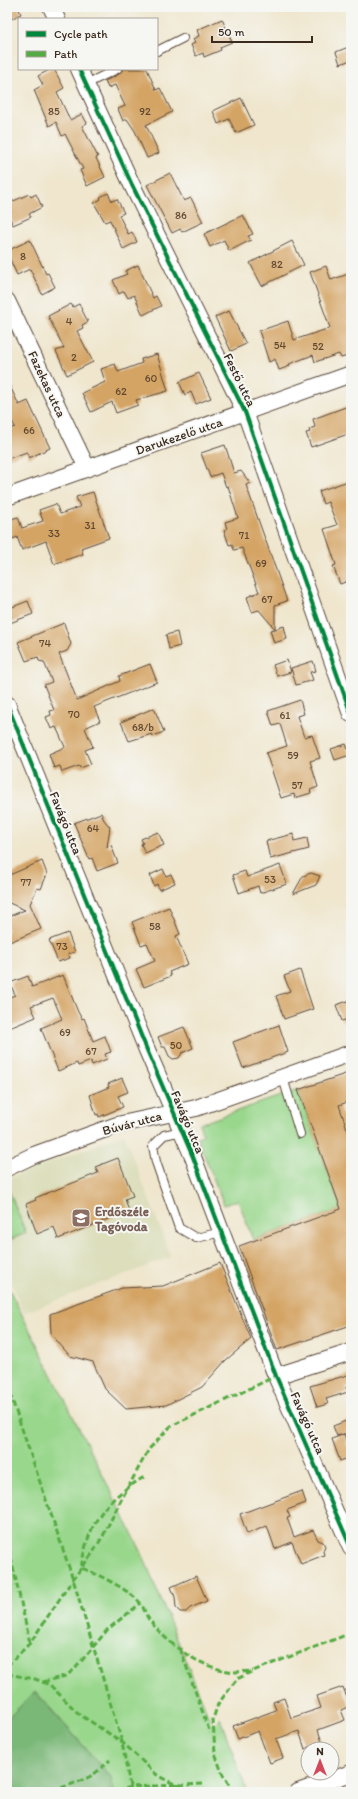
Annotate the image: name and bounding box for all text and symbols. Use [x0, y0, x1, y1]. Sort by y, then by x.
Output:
legend [18, 18, 158, 70]
scale bar [212, 18, 312, 44]
text: 50 m [218, 25, 244, 39]
text: Cycle path [54, 27, 108, 41]
text: Path [54, 47, 77, 61]
house number: 85 [48, 105, 60, 118]
house number: 92 [139, 105, 151, 118]
house number: 86 [175, 209, 187, 222]
house number: 8 [20, 250, 26, 263]
house number: 82 [271, 258, 283, 271]
house number: 4 [66, 315, 73, 328]
house number: 54 [274, 339, 287, 352]
house number: 52 [312, 340, 324, 353]
street label: Fazekas utca [25, 348, 69, 420]
house number: 2 [71, 351, 77, 364]
street label: Festő utca [221, 351, 259, 409]
house number: 60 [145, 372, 158, 385]
house number: 62 [115, 385, 127, 398]
street label: Darukezelő utca [134, 414, 225, 458]
house number: 66 [23, 424, 35, 437]
house number: 31 [84, 519, 96, 532]
house number: 33 [48, 527, 60, 540]
house number: 71 [239, 529, 249, 542]
house number: 69 [255, 557, 267, 570]
house number: 67 [261, 593, 273, 606]
house number: 74 [39, 637, 51, 650]
house number: 70 [68, 708, 80, 721]
house number: 61 [280, 709, 290, 722]
house number: 68/b [132, 721, 154, 734]
house number: 59 [287, 749, 299, 762]
house number: 57 [291, 779, 303, 792]
street label: Favágó utca [47, 789, 86, 857]
house number: 64 [87, 822, 100, 835]
house number: 53 [264, 873, 276, 886]
house number: 77 [21, 876, 32, 889]
house number: 58 [149, 920, 161, 933]
house number: 73 [56, 940, 68, 953]
house number: 69 [59, 1026, 71, 1039]
house number: 50 [170, 1039, 182, 1052]
house number: 67 [85, 1045, 97, 1058]
street label: Favágó utca [168, 1088, 208, 1156]
street label: Búvár utca [101, 1108, 164, 1138]
place label: Erdőszéle Tagóvoda [94, 1204, 149, 1235]
school or university icon: Erdőszéle Tagóvoda [70, 1207, 92, 1229]
street label: Favágó utca [288, 1389, 329, 1457]
north arrow [300, 1741, 340, 1781]
text: N [316, 1745, 324, 1758]

